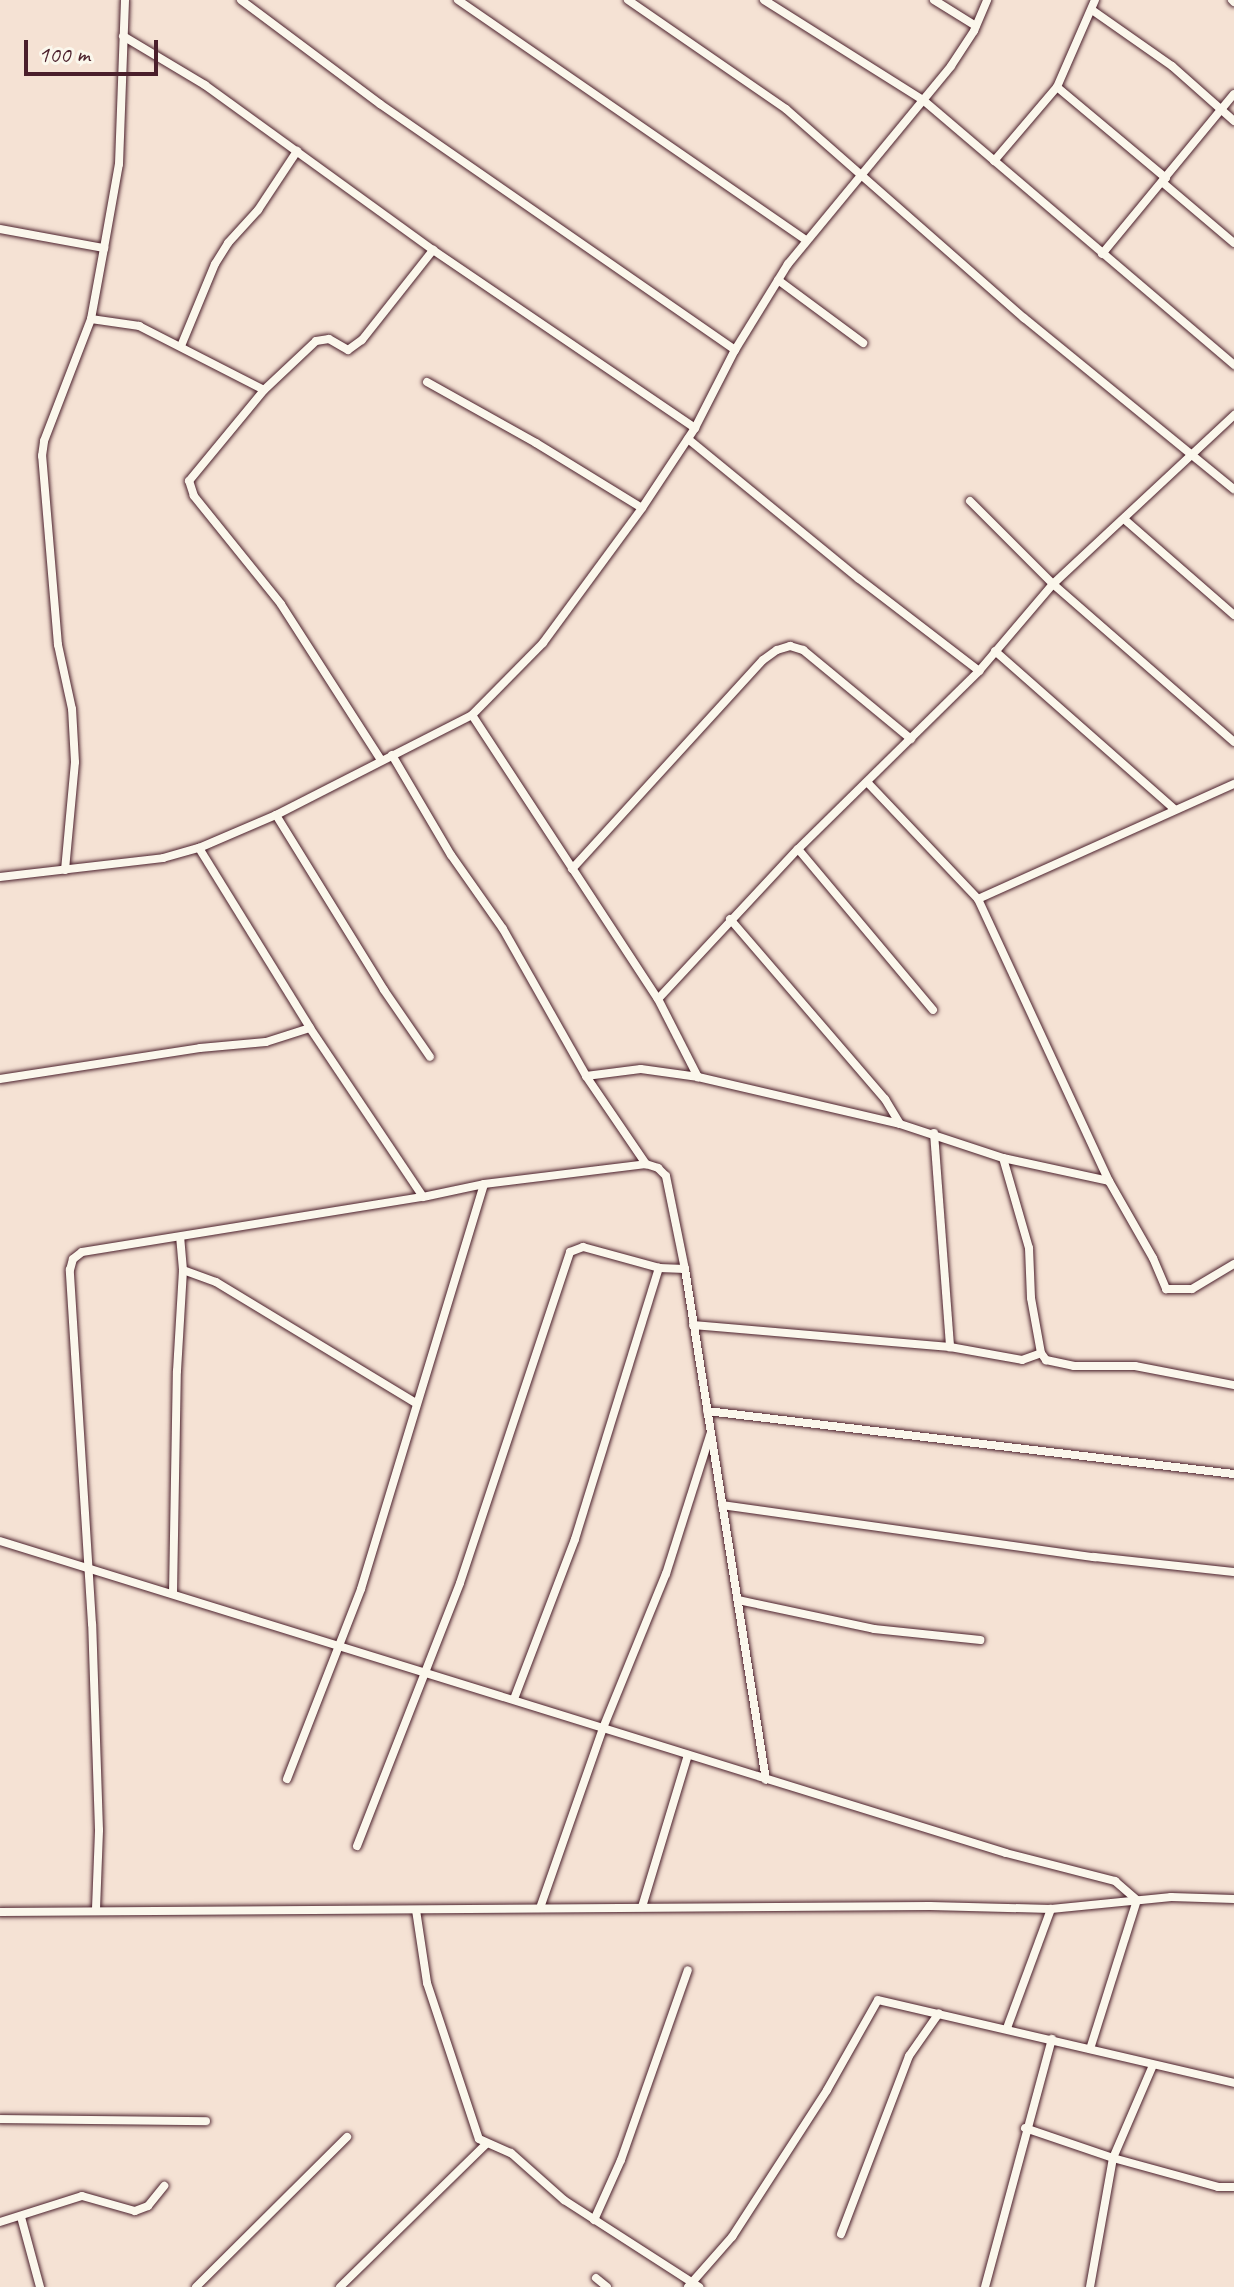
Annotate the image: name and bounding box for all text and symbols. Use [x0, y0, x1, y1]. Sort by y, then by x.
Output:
scale bar [28, 24, 162, 74]
text: 100 m [38, 39, 90, 69]

